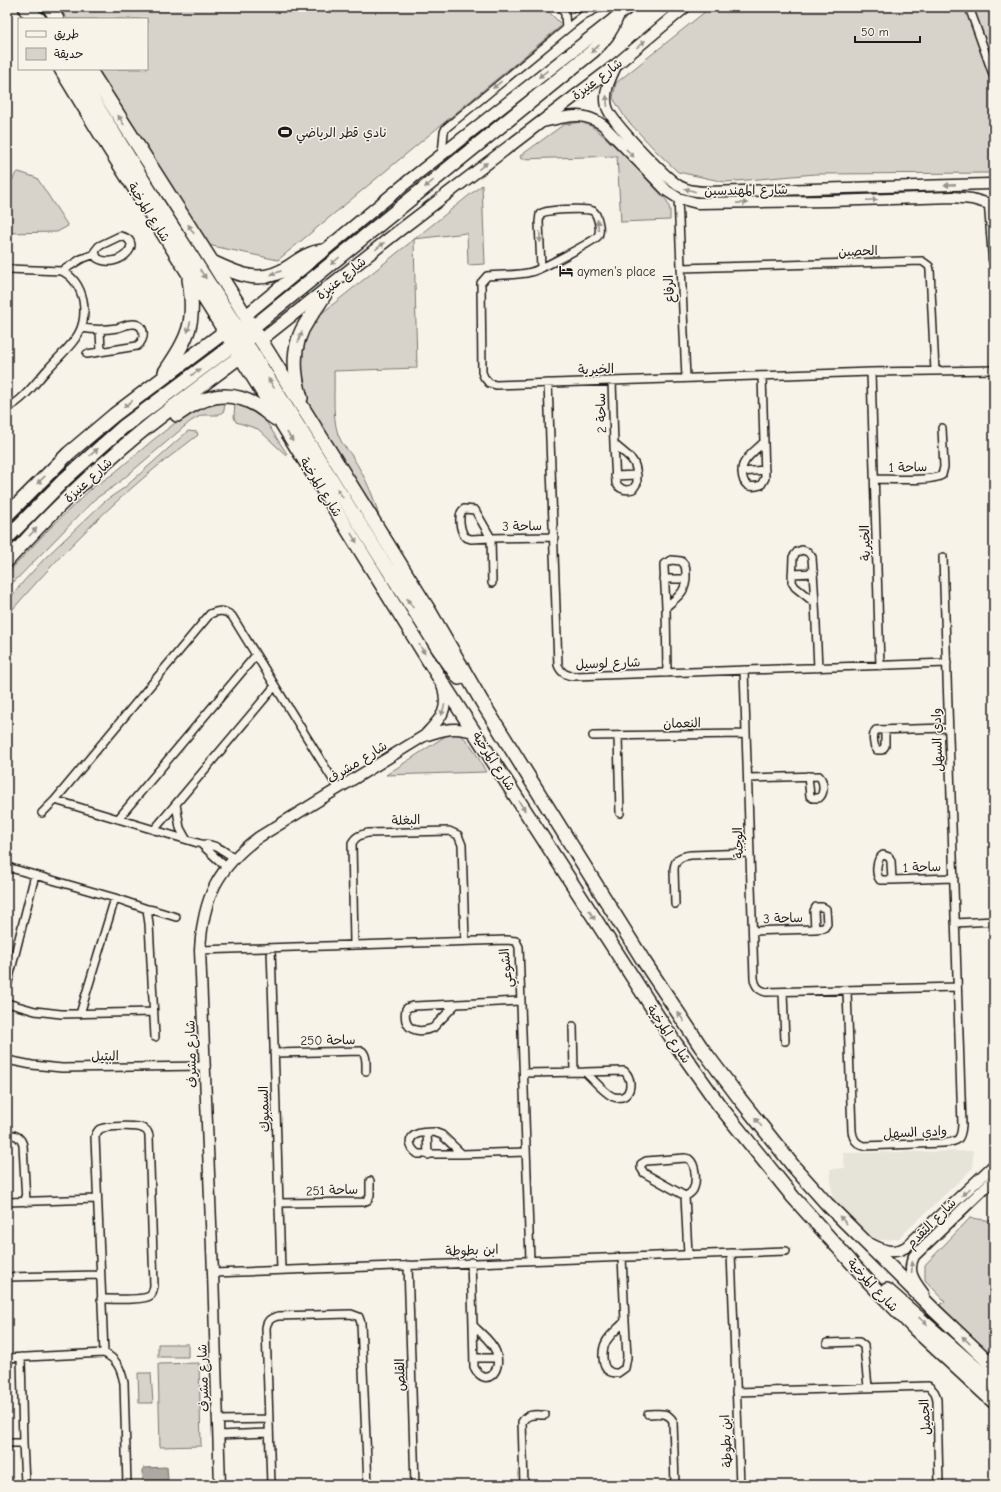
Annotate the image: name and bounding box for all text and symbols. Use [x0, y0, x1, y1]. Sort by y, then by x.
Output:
legend [18, 18, 148, 70]
scale bar [855, 18, 920, 44]
text: 50 m [861, 25, 889, 39]
text: طريق [54, 27, 79, 41]
one-way arrow [636, 40, 646, 49]
one-way arrow [590, 45, 600, 54]
text: حديقة [54, 47, 83, 61]
street label: شارع عنيزة [569, 55, 626, 104]
one-way arrow [538, 70, 548, 78]
one-way arrow [491, 81, 502, 90]
one-way arrow [603, 95, 610, 108]
one-way arrow [117, 114, 125, 125]
sports icon: نادي قطر الرياضي [277, 124, 293, 140]
place label: نادي قطر الرياضي [296, 125, 387, 144]
one-way arrow [626, 148, 635, 158]
one-way arrow [477, 162, 488, 170]
street label: شارع المرخية [123, 180, 173, 246]
one-way arrow [423, 180, 434, 189]
street label: شارع المهندسين [704, 182, 788, 200]
one-way arrow [943, 182, 956, 188]
one-way arrow [684, 187, 696, 193]
one-way arrow [866, 197, 879, 203]
one-way arrow [736, 200, 749, 206]
one-way arrow [594, 219, 601, 231]
one-way arrow [187, 224, 195, 234]
one-way arrow [536, 231, 543, 243]
one-way arrow [375, 242, 385, 250]
street label: الحصين [838, 243, 878, 260]
street label: شارع عنيزة [313, 254, 370, 304]
one-way arrow [329, 257, 340, 266]
hotel icon: aymen's place [558, 263, 574, 279]
place label: aymen's place [577, 264, 656, 279]
one-way arrow [199, 269, 207, 279]
one-way arrow [270, 271, 282, 277]
street label: الرفاع [661, 274, 679, 304]
one-way arrow [186, 321, 192, 333]
one-way arrow [297, 330, 303, 342]
street label: الخيرية [578, 361, 614, 378]
one-way arrow [191, 368, 201, 376]
one-way arrow [268, 377, 275, 389]
street label: ساحة 2 [593, 393, 609, 433]
one-way arrow [123, 400, 134, 408]
one-way arrow [286, 432, 294, 442]
one-way arrow [89, 448, 99, 457]
street label: شارع عنيزة [61, 455, 116, 507]
street label: شارع المرخية [295, 455, 345, 521]
street label: ساحة 1 [889, 459, 927, 475]
one-way arrow [36, 475, 46, 485]
one-way arrow [337, 488, 344, 499]
street label: ساحة 3 [502, 518, 542, 534]
street label: الخيرية [857, 525, 874, 561]
one-way arrow [28, 527, 38, 537]
one-way arrow [350, 532, 357, 544]
one-way arrow [406, 598, 413, 609]
one-way arrow [418, 644, 426, 654]
street label: شارع لوسيل [575, 654, 641, 674]
one-way arrow [440, 705, 446, 717]
street label: وادي السهل [928, 708, 948, 772]
street label: النعمان [663, 715, 701, 731]
street label: شارع المرخية [468, 729, 519, 794]
street label: شارع مشرف [324, 738, 391, 788]
one-way arrow [518, 801, 526, 811]
street label: البغلة [391, 812, 421, 829]
street label: الوجبة [730, 827, 747, 859]
street label: ساحة 1 [903, 859, 941, 875]
one-way arrow [588, 910, 596, 920]
street label: ساحة 3 [763, 910, 803, 926]
street label: الشوعي [496, 947, 520, 989]
street label: شارع المرخية [642, 1002, 694, 1067]
one-way arrow [677, 1012, 685, 1022]
street label: شارع مشرف [182, 1020, 202, 1088]
street label: ساحة 250 [300, 1032, 356, 1048]
street label: البتيل [91, 1048, 119, 1065]
street label: السمبوك [256, 1086, 273, 1132]
one-way arrow [753, 1116, 762, 1127]
street label: وادي السهل [883, 1123, 947, 1143]
street label: ساحة 251 [306, 1182, 358, 1198]
one-way arrow [960, 1187, 971, 1196]
street label: شارع التقدم [903, 1195, 961, 1253]
one-way arrow [838, 1215, 848, 1225]
street label: ابن بطوطة [445, 1242, 499, 1259]
street label: شارع المرخية [843, 1255, 901, 1316]
one-way arrow [908, 1261, 915, 1273]
one-way arrow [917, 1316, 928, 1325]
one-way arrow [961, 1335, 971, 1345]
street label: شارع مشرف [194, 1344, 214, 1412]
street label: القلص [392, 1358, 408, 1392]
street label: الجميل [916, 1398, 935, 1436]
street label: ابن بطوطة [717, 1414, 736, 1468]

